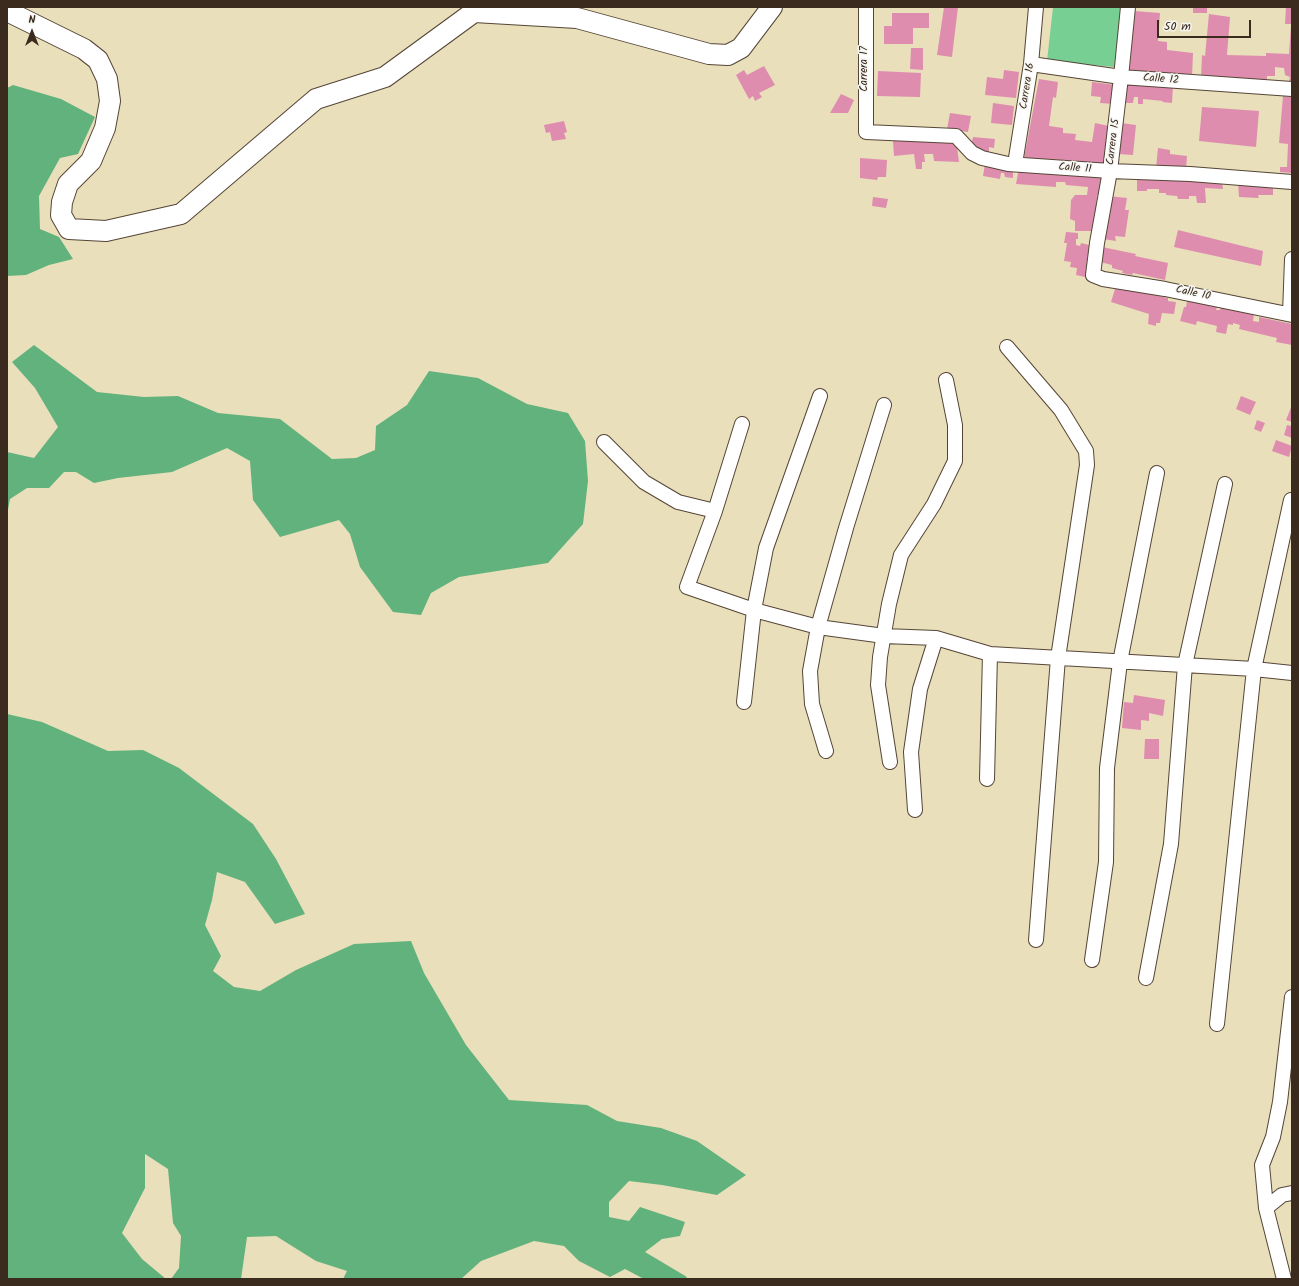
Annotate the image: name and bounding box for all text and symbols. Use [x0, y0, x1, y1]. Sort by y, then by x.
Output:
text: N [29, 11, 35, 29]
north arrow [12, 12, 52, 52]
scale bar [1159, 12, 1253, 38]
text: 50 m [1164, 17, 1191, 36]
street label: Carrera 17 [858, 46, 872, 92]
street label: Carrera 16 [1018, 62, 1038, 110]
street label: Calle 12 [1142, 72, 1180, 88]
street label: Carrera 15 [1105, 118, 1123, 166]
street label: Calle 11 [1058, 161, 1092, 177]
street label: Calle 10 [1174, 284, 1212, 304]

